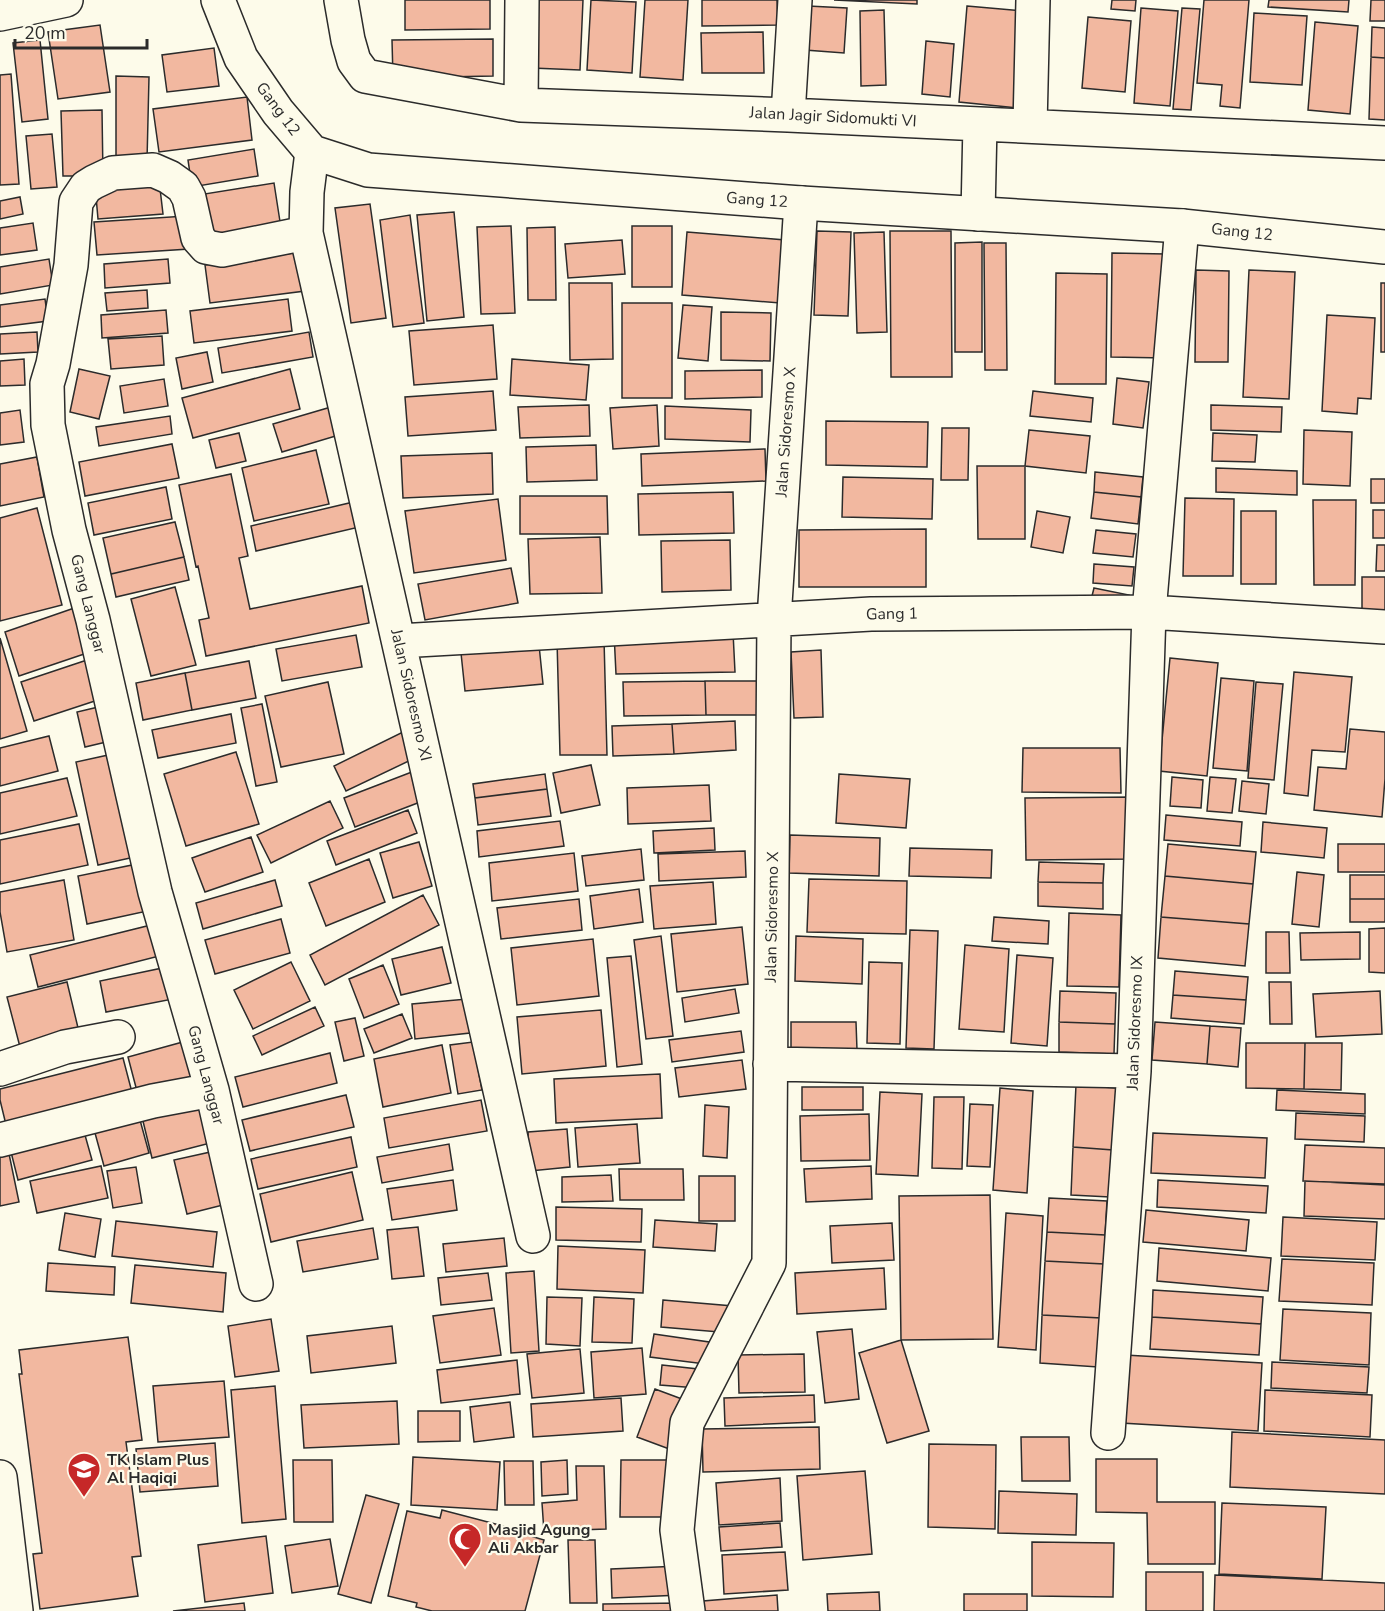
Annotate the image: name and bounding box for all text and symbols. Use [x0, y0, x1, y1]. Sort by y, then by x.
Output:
scale bar [15, 12, 147, 50]
text: 20 m [24, 21, 66, 45]
street label: Gang 12 [251, 78, 305, 140]
street label: Jalan Jagir Sidomukti VI [748, 102, 917, 132]
street label: Gang 12 [725, 187, 789, 213]
street label: Gang 12 [1210, 218, 1274, 246]
street label: Jalan Sidoresmo X [770, 365, 802, 499]
street label: Gang Langgar [65, 552, 111, 656]
street label: Gang 1 [866, 603, 918, 625]
street label: Jalan Sidoresmo XI [385, 626, 437, 763]
street label: Jalan Sidoresmo X [760, 851, 784, 984]
street label: Jalan Sidoresmo IX [1122, 955, 1148, 1092]
street label: Gang Langgar [182, 1023, 230, 1127]
place label: TK Islam Plus Al Haqiqi [107, 1449, 209, 1489]
school or university icon: TK Islam Plus Al Haqiqi [66, 1451, 102, 1498]
place label: Masjid Agung Ali Akbar [488, 1519, 590, 1559]
mosque icon: Masjid Agung Ali Akbar [447, 1521, 483, 1568]

